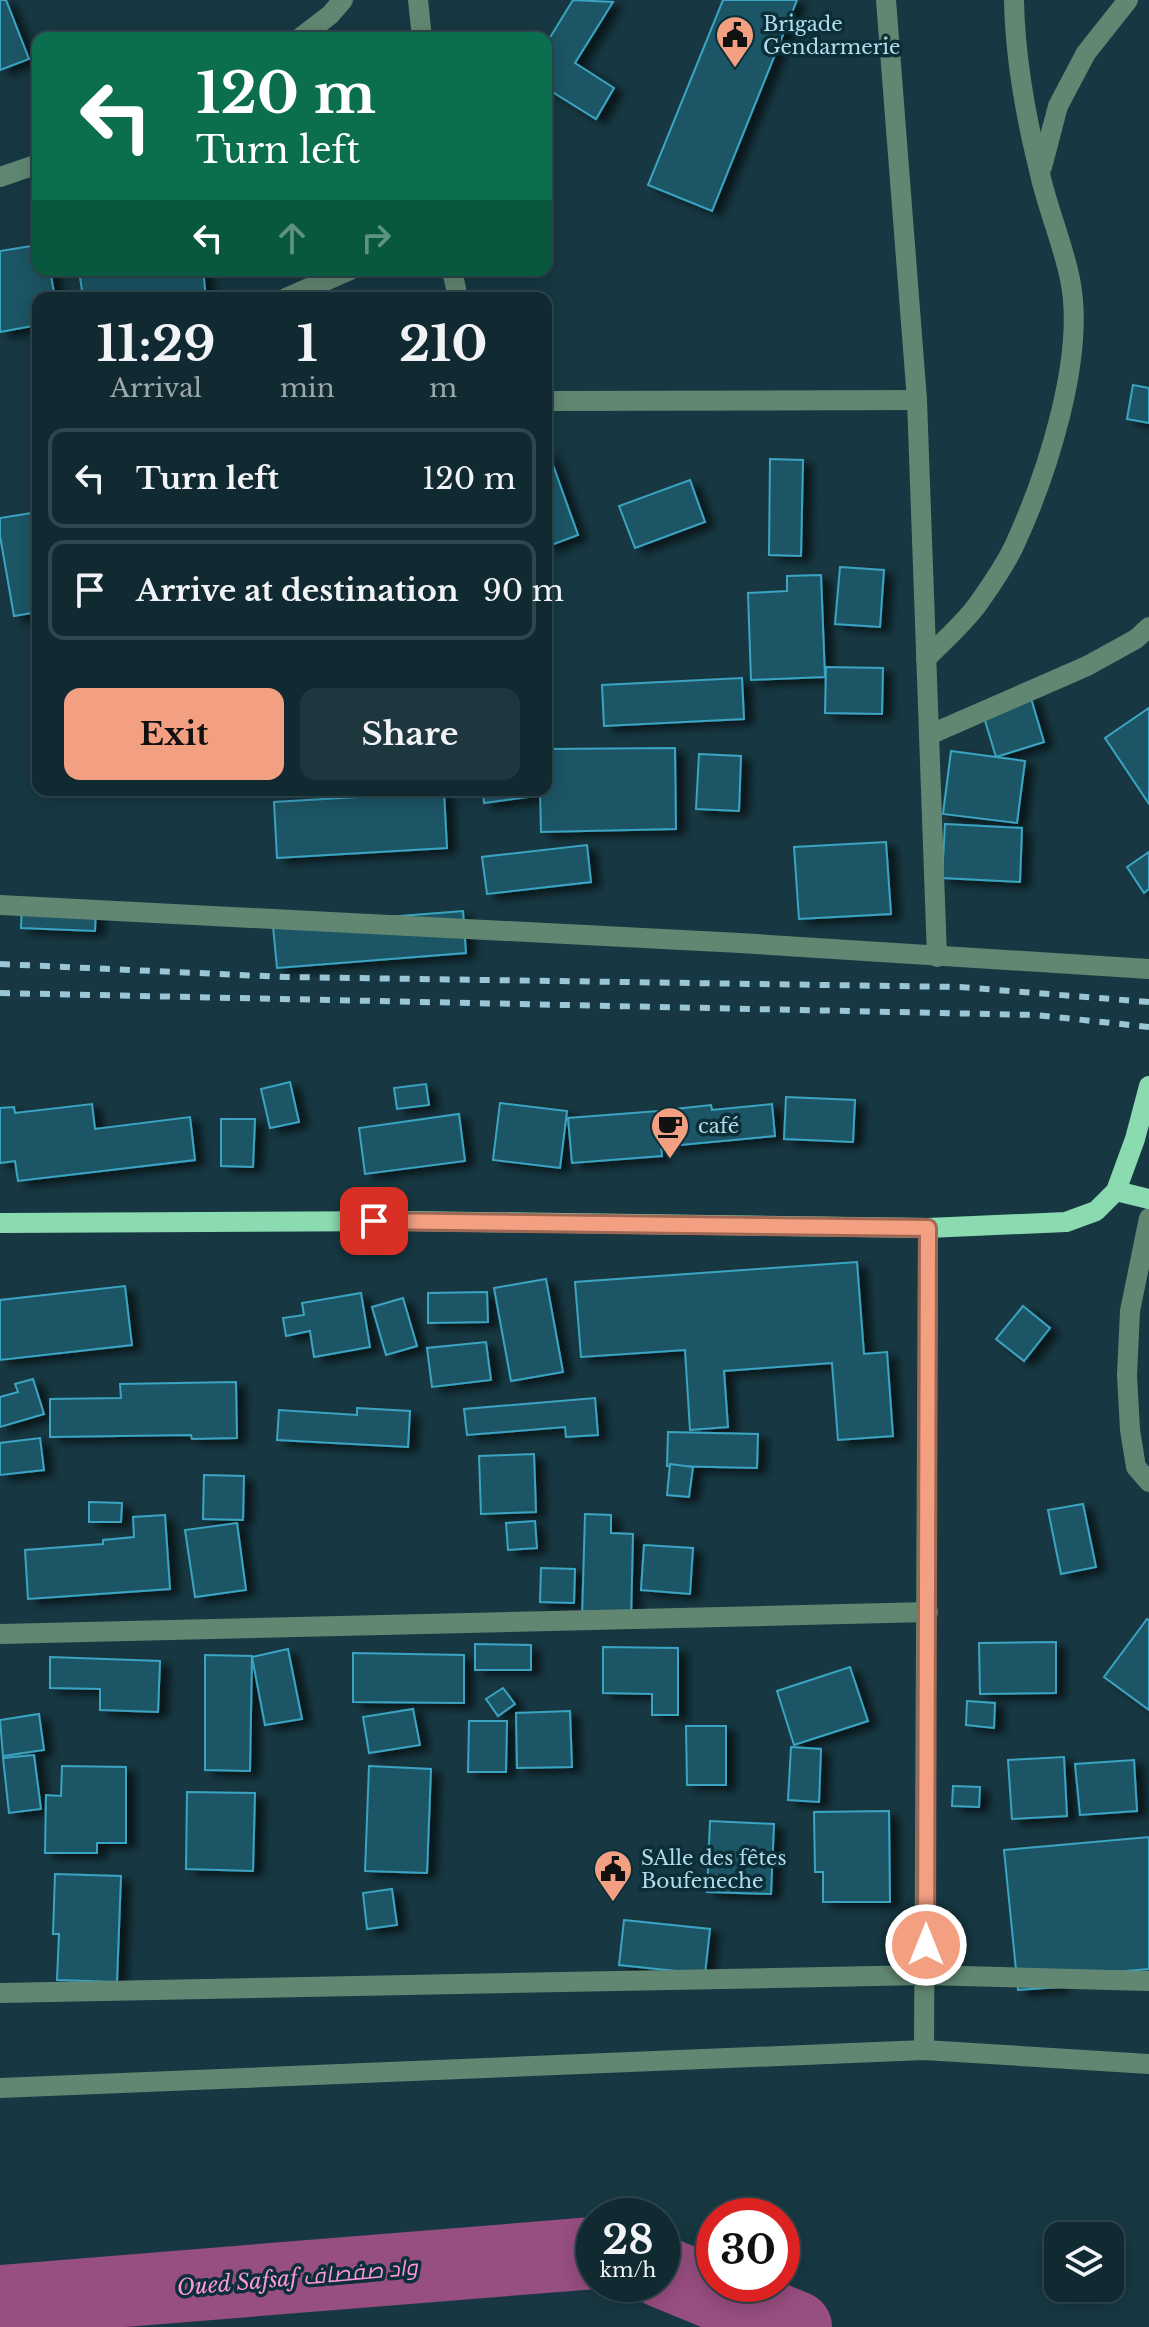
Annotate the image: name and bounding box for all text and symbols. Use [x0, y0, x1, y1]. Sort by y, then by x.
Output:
place label: Brigade Gendarmerie [763, 12, 901, 59]
public building icon: Brigade Gendarmerie [714, 14, 756, 69]
text: 120 m [196, 59, 376, 128]
icon: left [64, 64, 168, 168]
text: Turn left [196, 128, 360, 173]
icon: left [186, 216, 230, 260]
icon: ahead [270, 216, 314, 260]
icon: right [354, 216, 398, 260]
text: 11:29 [96, 314, 216, 374]
text: 1 [297, 314, 318, 374]
text: 210 [399, 314, 488, 374]
text: Arrival [110, 372, 202, 404]
text: min [280, 372, 335, 404]
text: m [429, 372, 457, 404]
icon: left [68, 456, 112, 500]
text: Turn left [136, 460, 279, 497]
text: 120 m [422, 460, 516, 497]
icon: arrive [68, 568, 112, 612]
text: Arrive at destination [136, 572, 459, 609]
text: 90 m [483, 572, 564, 609]
button: Exit [64, 688, 284, 780]
button: Share [300, 688, 520, 780]
cafe icon: café [649, 1105, 691, 1160]
place label: café [698, 1114, 739, 1138]
pin [340, 1187, 408, 1255]
icon: arrive [352, 1199, 396, 1243]
place label: SAlle des fêtes Boufeneche [641, 1846, 787, 1893]
public building icon: SAlle des fêtes Boufeneche [592, 1848, 634, 1903]
position arrow [884, 1903, 968, 1987]
speed limit sign: 30 [696, 2198, 800, 2302]
text: 28 [602, 2215, 654, 2265]
map controls [1044, 2222, 1124, 2302]
button: layers [1044, 2222, 1124, 2302]
water label: Oued Safsaf واد صفصاف [176, 2253, 420, 2301]
text: km/h [600, 2258, 656, 2282]

